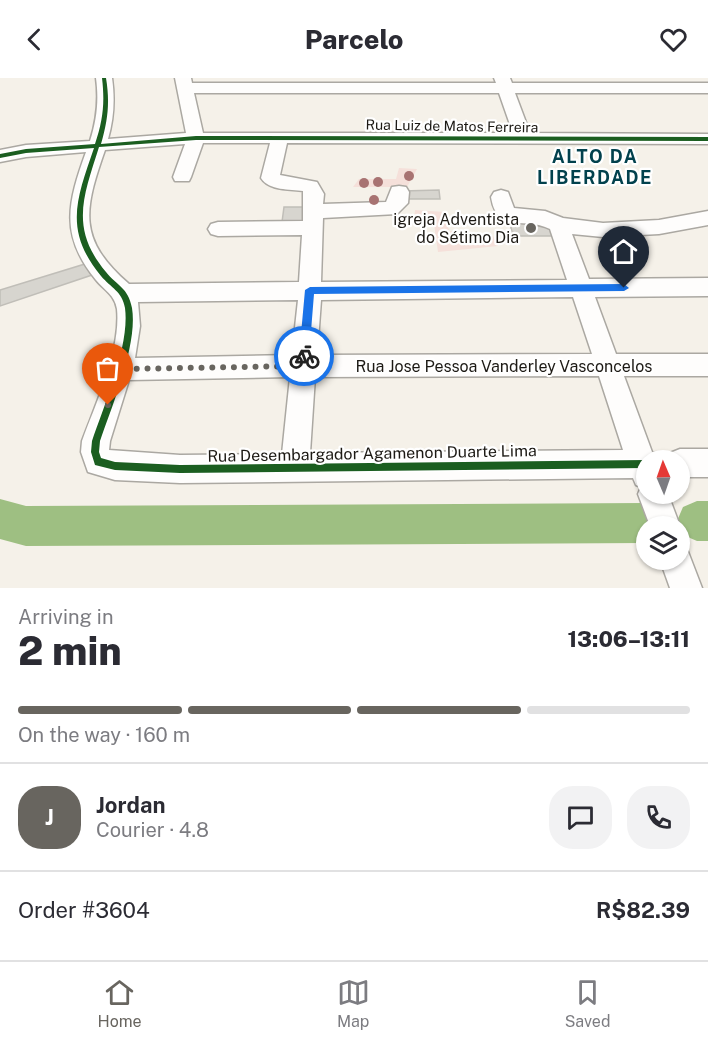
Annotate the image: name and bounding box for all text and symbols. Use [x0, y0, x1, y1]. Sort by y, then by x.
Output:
icon: back [18, 23, 51, 56]
text: Parcelo [305, 23, 403, 55]
icon: heart [657, 23, 690, 56]
street label: Rua Luiz de Matos Ferreira [366, 116, 538, 136]
district label: ALTO DA LIBERDADE [537, 146, 653, 188]
place label: igreja Adventista do Sétimo Dia [393, 210, 519, 247]
marker: igreja Adventista do Sétimo Dia [524, 221, 538, 235]
pin [598, 226, 649, 288]
icon: home [607, 235, 640, 268]
courier [274, 326, 334, 386]
icon: bike [288, 340, 321, 373]
pin [82, 343, 133, 405]
icon: bag [91, 352, 124, 385]
street label: Rua Jose Pessoa Vanderley Vasconcelos [356, 357, 652, 376]
street label: Rua Desembargador Agamenon Duarte Lima [207, 441, 537, 466]
north arrow [636, 450, 690, 504]
map controls [636, 450, 690, 570]
button: layers [636, 516, 690, 570]
text: Arriving in [18, 605, 113, 629]
text: 13:06–13:11 [567, 626, 690, 652]
text: 2 min [18, 628, 122, 674]
text: On the way · 160 m [18, 723, 190, 747]
button: chat [549, 786, 612, 849]
button: phone [627, 786, 690, 849]
text: Jordan [96, 792, 165, 818]
text: J [45, 804, 54, 830]
text: Courier · 4.8 [96, 818, 209, 842]
text: Order #3604 [18, 897, 150, 923]
text: R$82.39 [596, 897, 690, 923]
tab: Home [98, 976, 142, 1031]
tab: Map [337, 976, 370, 1031]
tab: Saved [565, 976, 610, 1031]

